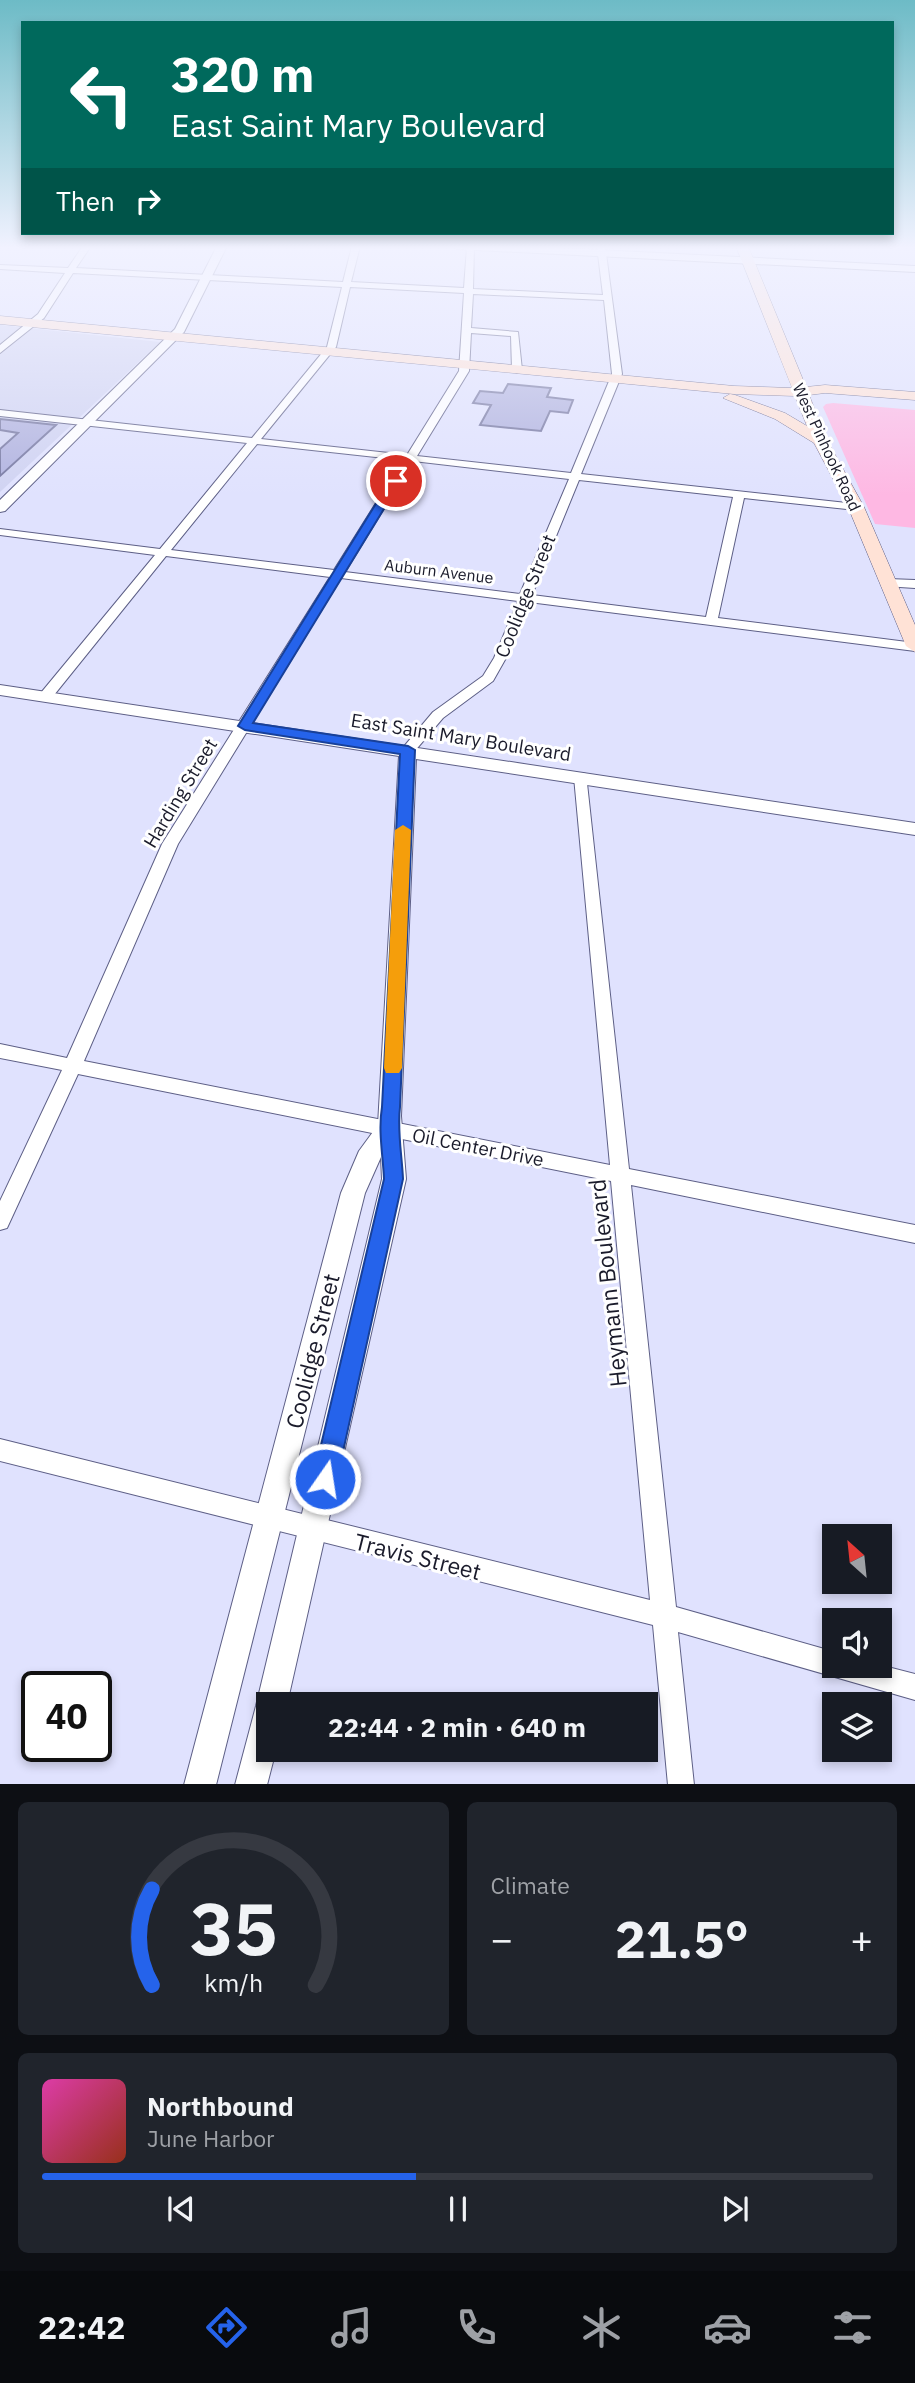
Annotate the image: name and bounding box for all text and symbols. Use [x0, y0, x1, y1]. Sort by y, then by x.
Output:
text: 320 m [171, 42, 315, 105]
icon: left [56, 49, 147, 140]
text: East Saint Mary Boulevard [171, 104, 546, 146]
icon: right [129, 182, 167, 220]
text: Then [56, 184, 115, 218]
street label: West Pinhook Road [789, 380, 865, 514]
pin [366, 451, 426, 511]
icon: arrive [377, 462, 415, 500]
street label: Coolidge Street [489, 531, 561, 661]
street label: Auburn Avenue [383, 554, 495, 588]
street label: East Saint Mary Boulevard [349, 708, 573, 766]
street label: Harding Street [138, 734, 222, 852]
street label: Oil Center Drive [410, 1122, 546, 1172]
street label: Heymann Boulevard [581, 1178, 633, 1388]
street label: Coolidge Street [278, 1270, 346, 1432]
position arrow [288, 1442, 362, 1516]
north arrow [822, 1524, 892, 1594]
map controls [822, 1524, 892, 1762]
street label: Travis Street [352, 1526, 484, 1586]
button: sound [822, 1608, 892, 1678]
speed limit sign: 40 [21, 1671, 112, 1762]
button: layers [822, 1692, 892, 1762]
text: 22:44 · 2 min · 640 m [328, 1710, 586, 1744]
text: Climate [491, 1870, 570, 1900]
text: 35 [190, 1880, 277, 1975]
text: 21.5° [615, 1905, 749, 1972]
text: − [491, 1914, 513, 1963]
text: + [850, 1914, 873, 1963]
text: km/h [204, 1965, 263, 1998]
text: Northbound [147, 2089, 294, 2123]
text: June Harbor [147, 2123, 275, 2153]
icon: previous [162, 2190, 200, 2228]
icon: pause [439, 2190, 477, 2228]
icon: next [716, 2190, 754, 2228]
icon: directions [202, 2303, 251, 2352]
icon: music [327, 2303, 376, 2352]
icon: phone [452, 2303, 501, 2352]
icon: climate [577, 2303, 626, 2352]
icon: car [703, 2303, 752, 2352]
icon: filters [828, 2303, 877, 2352]
text: 22:42 [38, 2306, 125, 2348]

